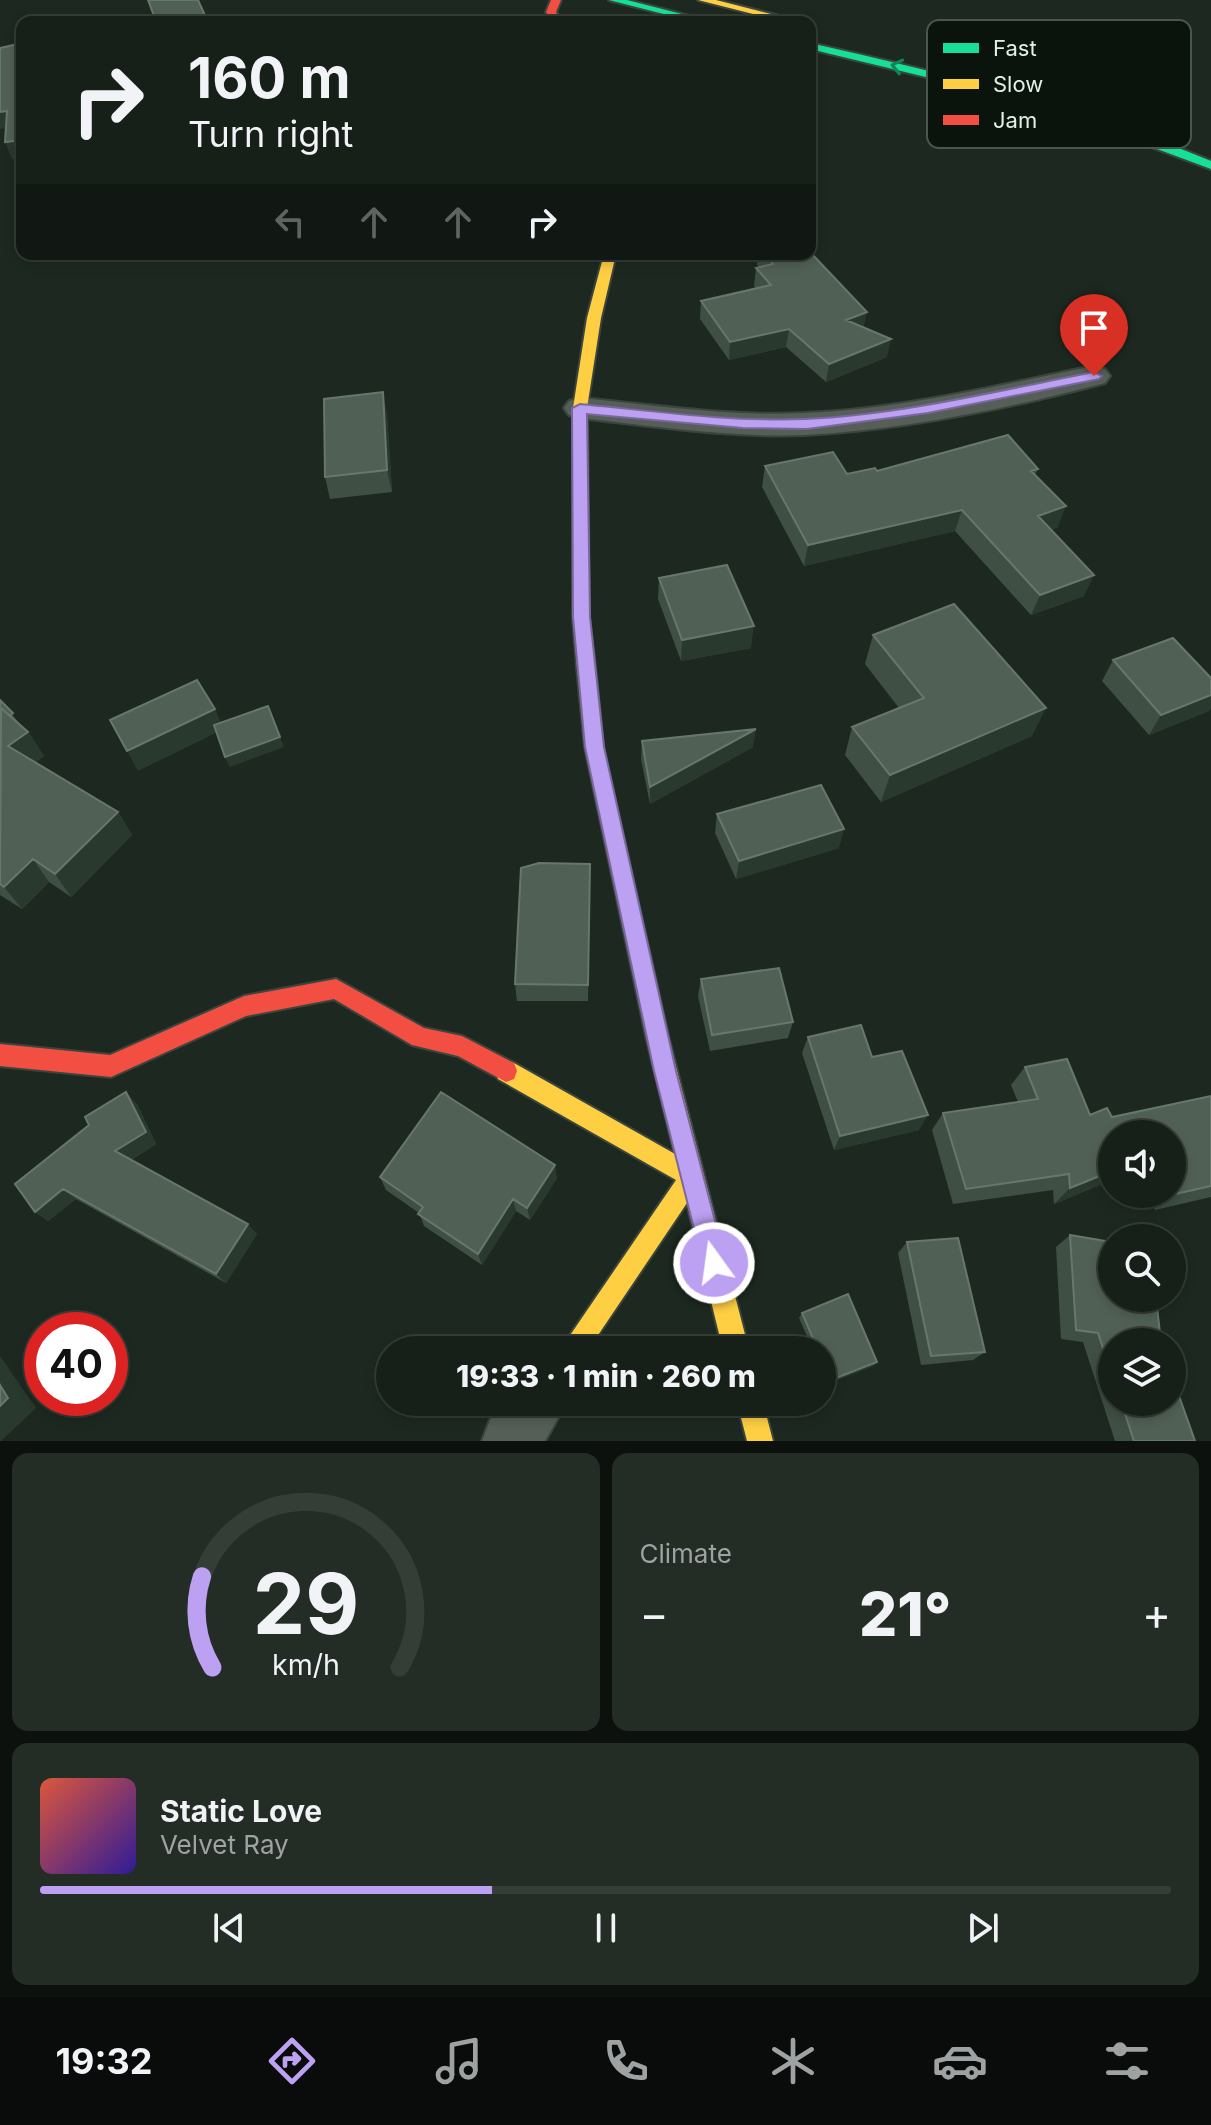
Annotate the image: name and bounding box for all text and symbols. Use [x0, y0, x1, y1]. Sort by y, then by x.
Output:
legend [927, 20, 1191, 148]
text: Fast [993, 35, 1037, 61]
text: 160 m [188, 44, 351, 112]
icon: right [56, 48, 160, 152]
one-way arrow [891, 58, 905, 75]
text: Slow [993, 71, 1043, 97]
text: Jam [993, 107, 1037, 133]
text: Turn right [188, 112, 353, 156]
icon: left [268, 200, 312, 244]
icon: ahead [352, 200, 396, 244]
icon: ahead [436, 200, 480, 244]
icon: right [520, 200, 564, 244]
pin [1060, 294, 1128, 376]
icon: arrive [1072, 306, 1116, 350]
map controls [1098, 1120, 1186, 1416]
button: sound [1098, 1120, 1186, 1208]
position arrow [672, 1221, 756, 1305]
button: search [1098, 1224, 1186, 1312]
speed limit sign: 40 [24, 1312, 128, 1416]
button: layers [1098, 1328, 1186, 1416]
text: 19:33 · 1 min · 260 m [456, 1358, 756, 1394]
text: Climate [640, 1538, 732, 1569]
text: 29 [253, 1553, 359, 1654]
text: 21° [859, 1578, 951, 1650]
text: − [640, 1587, 669, 1641]
text: + [1142, 1587, 1171, 1641]
text: km/h [272, 1647, 340, 1682]
text: Static Love [160, 1793, 322, 1829]
text: Velvet Ray [160, 1829, 289, 1860]
icon: previous [207, 1906, 251, 1950]
icon: pause [584, 1906, 628, 1950]
icon: next [961, 1906, 1005, 1950]
icon: directions [264, 2033, 320, 2089]
icon: music [431, 2033, 487, 2089]
icon: phone [598, 2033, 654, 2089]
icon: climate [765, 2033, 821, 2089]
icon: car [932, 2033, 988, 2089]
icon: filters [1099, 2033, 1155, 2089]
text: 19:32 [56, 2039, 152, 2083]

